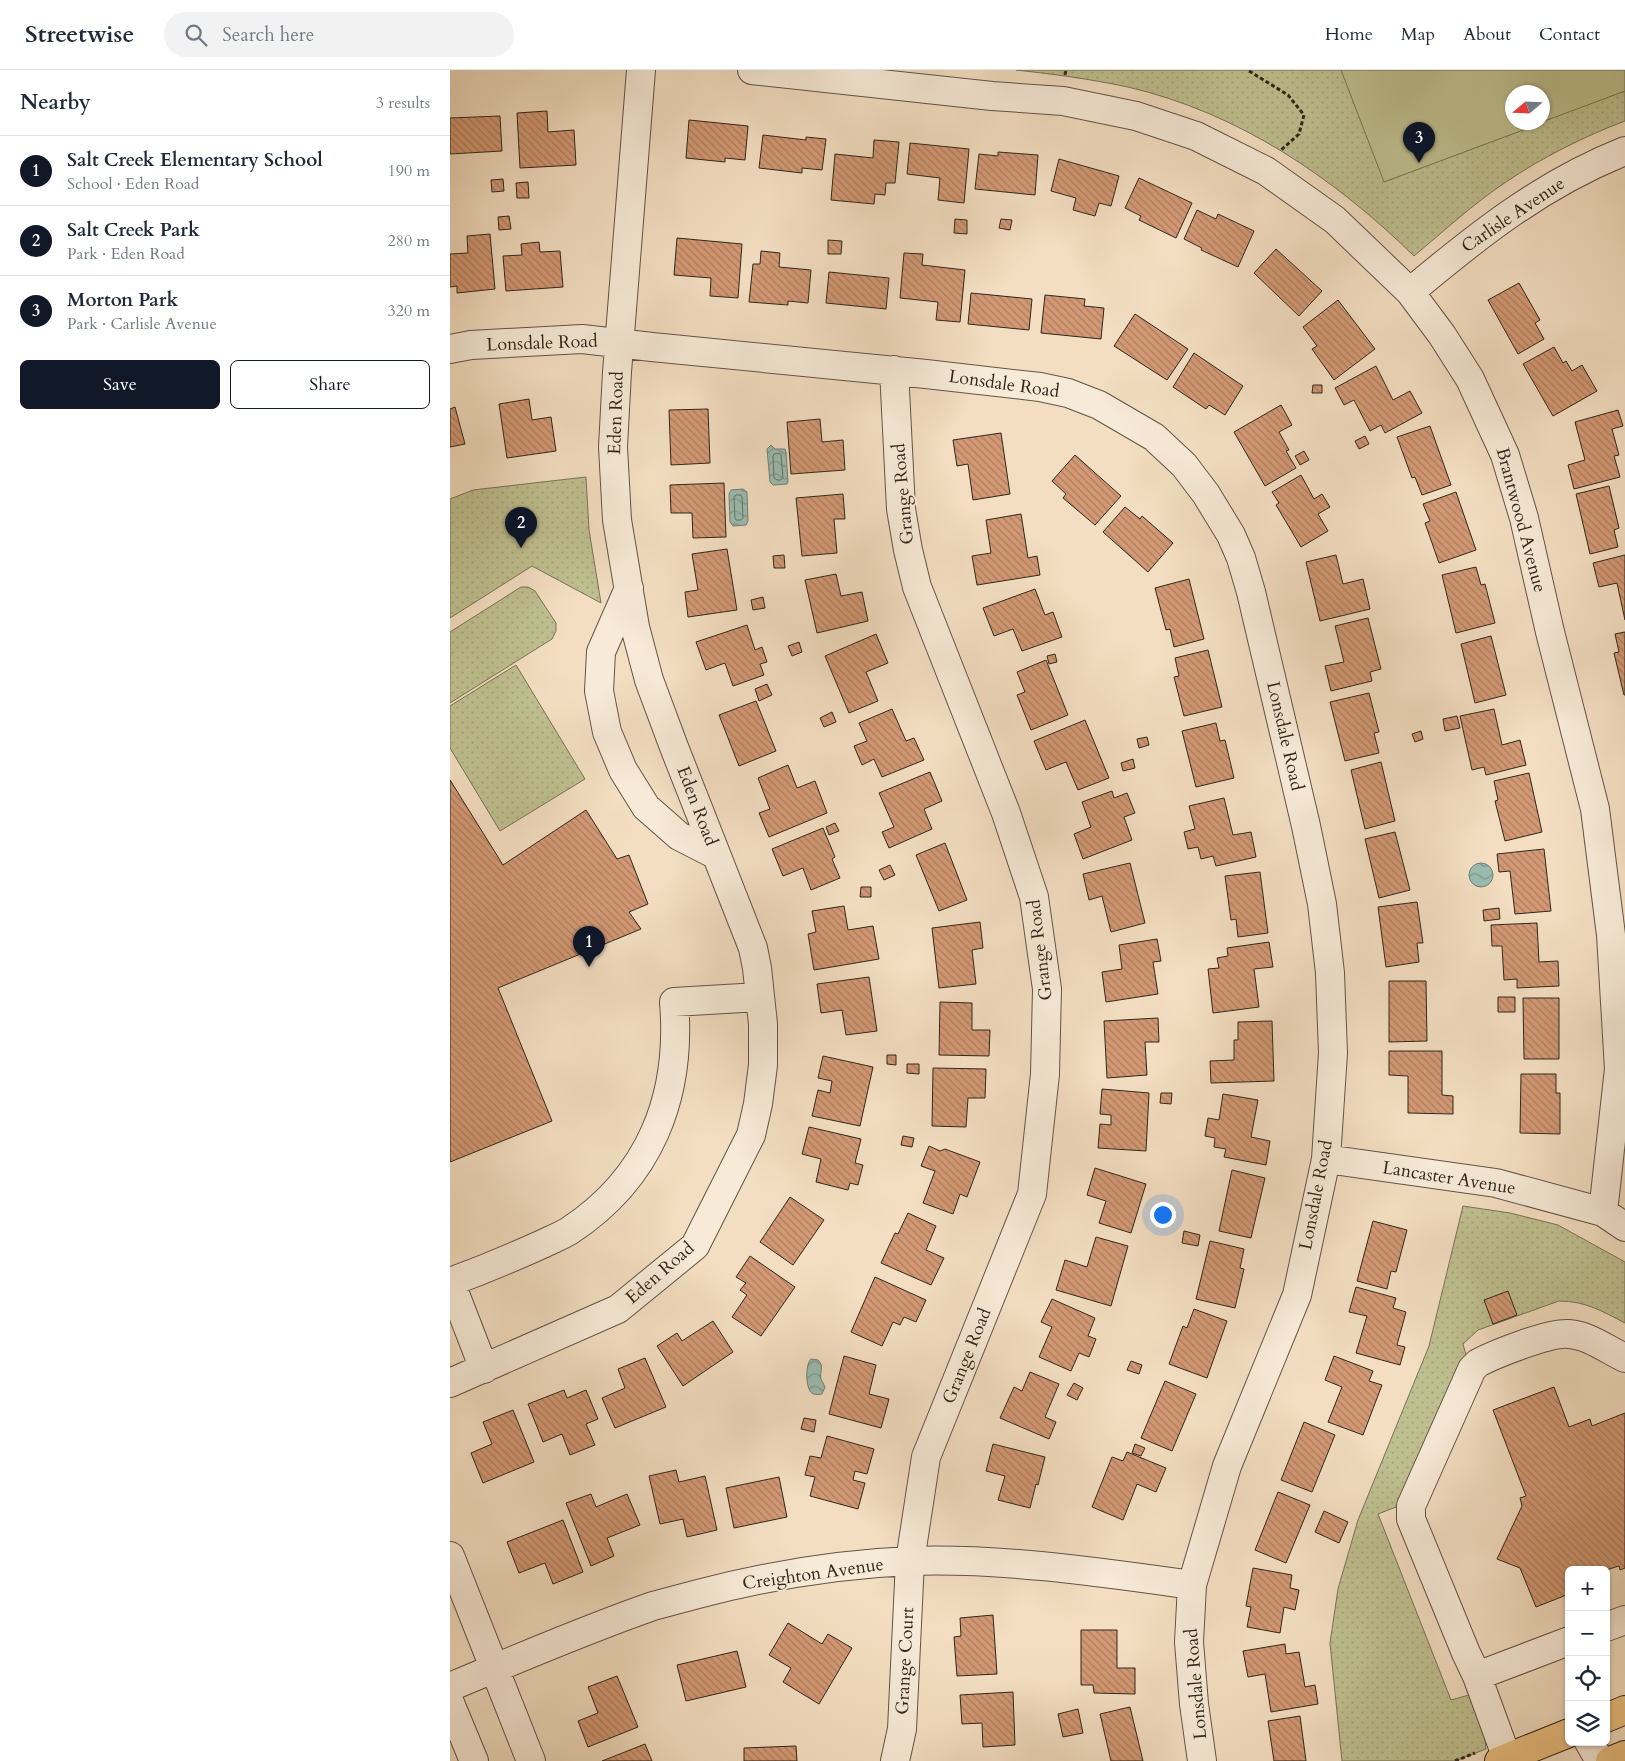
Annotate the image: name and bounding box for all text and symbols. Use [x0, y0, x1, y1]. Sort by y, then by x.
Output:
search box [164, 12, 514, 57]
text: Streetwise [25, 18, 134, 51]
icon: search [182, 21, 210, 49]
text: Search here [222, 22, 314, 48]
text: Home [1325, 22, 1373, 47]
text: Map [1401, 22, 1435, 47]
text: About [1463, 22, 1511, 47]
text: Contact [1539, 22, 1600, 47]
north arrow [1505, 85, 1550, 130]
text: Nearby [20, 88, 91, 117]
text: 3 results [376, 92, 430, 114]
pin: 3 [1403, 122, 1435, 163]
text: Salt Creek Elementary School [67, 147, 323, 173]
text: 1 [32, 160, 40, 182]
text: 190 m [388, 160, 430, 182]
street label: Carlisle Avenue [1456, 171, 1570, 259]
text: School · Eden Road [67, 173, 199, 195]
text: Salt Creek Park [67, 217, 200, 243]
text: 2 [32, 230, 40, 252]
text: 280 m [388, 230, 430, 252]
text: Park · Eden Road [67, 243, 185, 265]
text: Morton Park [67, 287, 178, 313]
text: 3 [32, 300, 40, 322]
text: 320 m [388, 300, 430, 322]
text: Park · Carlisle Avenue [67, 313, 217, 335]
street label: Lonsdale Road [486, 329, 599, 357]
button: Save [20, 360, 220, 409]
button: Share [230, 360, 430, 409]
street label: Lonsdale Road [947, 364, 1061, 404]
street label: Eden Road [602, 370, 630, 455]
street label: Grange Road [886, 442, 920, 546]
street label: Brantwood Avenue [1490, 445, 1552, 595]
pin: 2 [505, 507, 537, 548]
street label: Lonsdale Road [1260, 679, 1310, 793]
street label: Eden Road [670, 763, 724, 850]
street label: Grange Road [1021, 898, 1059, 1002]
pin: 1 [573, 926, 605, 967]
street label: Lonsdale Road [1293, 1138, 1339, 1252]
street label: Lancaster Avenue [1381, 1155, 1517, 1201]
your location [1150, 1202, 1176, 1228]
street label: Eden Road [620, 1236, 700, 1310]
street label: Grange Road [936, 1304, 998, 1408]
street label: Creighton Avenue [741, 1552, 885, 1596]
map controls [1565, 1566, 1610, 1746]
button: + [1565, 1566, 1610, 1611]
street label: Grange Court [890, 1606, 920, 1715]
button: − [1565, 1611, 1610, 1656]
street label: Lonsdale Road [1179, 1627, 1213, 1741]
button: locate [1565, 1656, 1610, 1701]
button: layers [1565, 1701, 1610, 1746]

